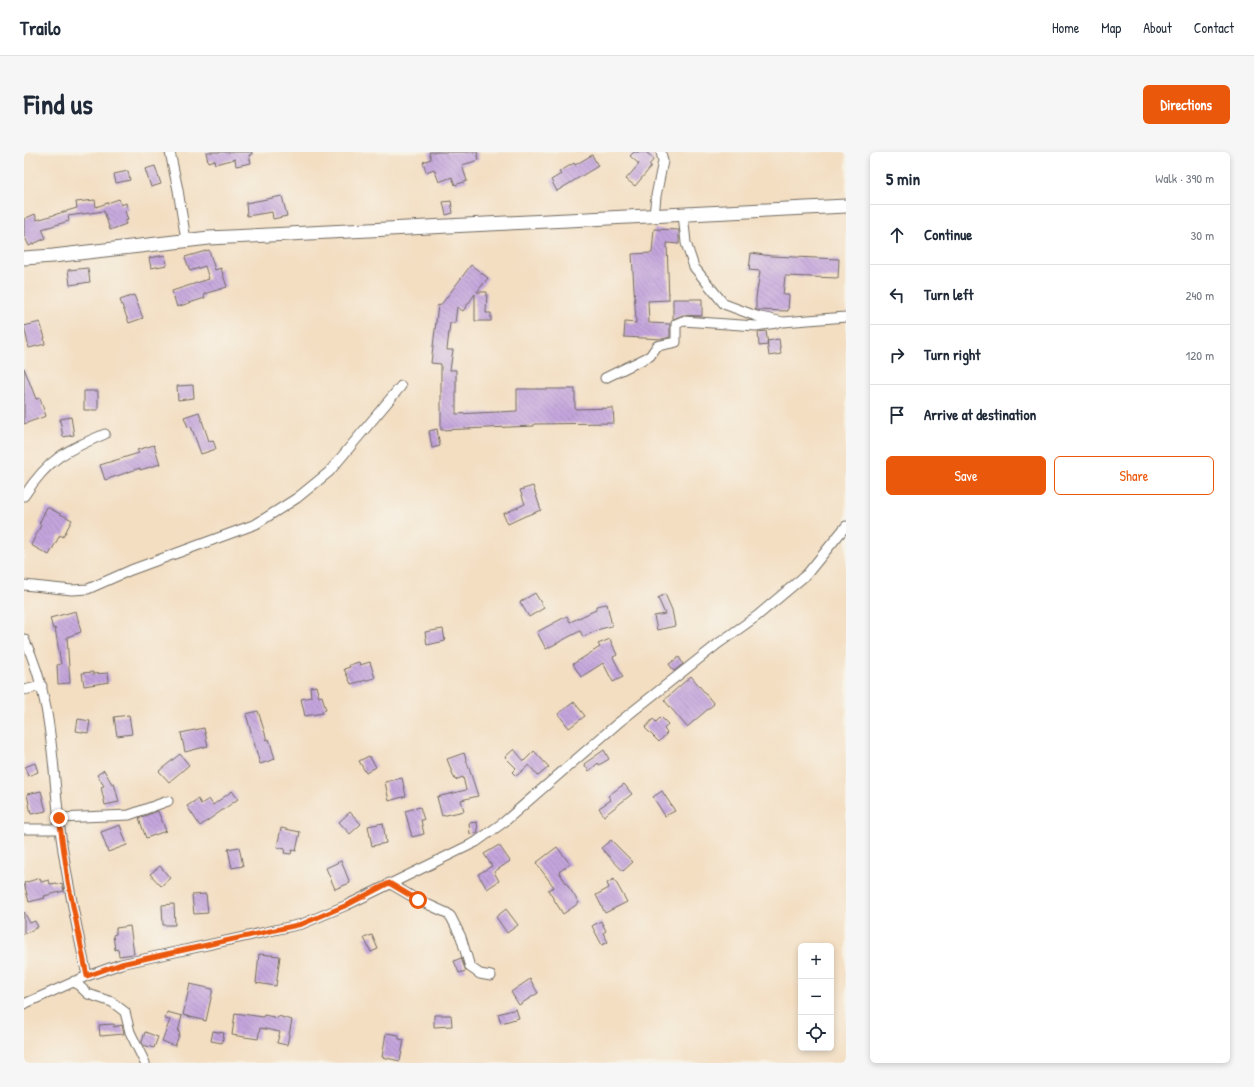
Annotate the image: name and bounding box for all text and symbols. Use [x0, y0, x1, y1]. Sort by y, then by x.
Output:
text: Trailo [20, 15, 61, 41]
text: Home [1052, 18, 1079, 37]
text: Map [1101, 18, 1121, 37]
text: About [1143, 18, 1172, 37]
text: Contact [1194, 18, 1234, 37]
text: Find us [24, 85, 93, 123]
button: Directions [1143, 85, 1230, 124]
text: 5 min [886, 167, 920, 190]
text: Walk · 390 m [1155, 169, 1214, 187]
icon: ahead [886, 224, 908, 246]
text: Continue [924, 224, 972, 245]
text: 30 m [1191, 226, 1214, 244]
icon: left [886, 284, 908, 306]
text: Turn left [924, 284, 974, 305]
text: 240 m [1185, 286, 1214, 304]
icon: right [886, 344, 908, 366]
text: Turn right [924, 344, 980, 365]
text: 120 m [1186, 346, 1214, 364]
icon: arrive [886, 404, 908, 426]
text: Arrive at destination [924, 404, 1036, 425]
button: Save [886, 456, 1046, 495]
button: Share [1054, 456, 1214, 495]
route end [50, 809, 68, 827]
route start [409, 891, 427, 909]
map controls [798, 943, 834, 1051]
button: + [798, 943, 834, 979]
button: − [798, 979, 834, 1015]
button: locate [798, 1015, 834, 1051]

